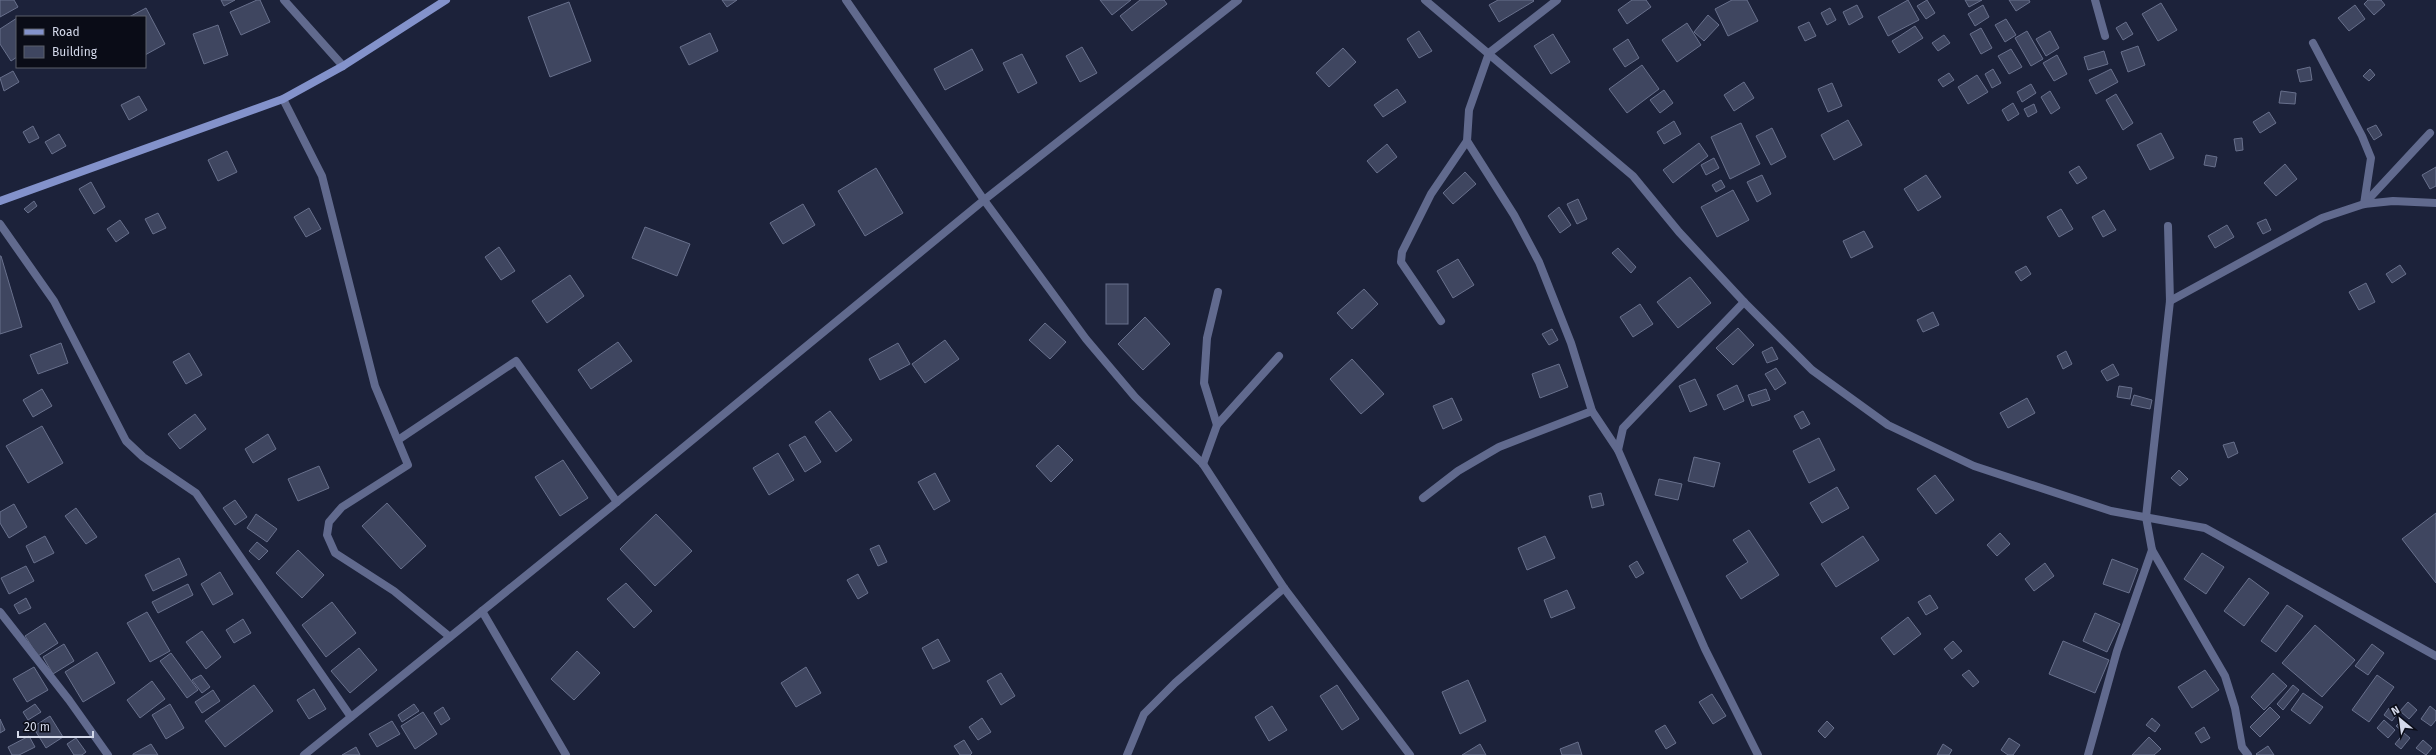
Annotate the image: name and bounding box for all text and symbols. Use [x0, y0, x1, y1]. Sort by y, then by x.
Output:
legend [16, 16, 146, 68]
text: Road [52, 25, 80, 39]
text: Building [52, 45, 98, 59]
north arrow [2380, 699, 2420, 739]
text: N [2389, 703, 2402, 718]
scale bar [18, 713, 93, 739]
text: 20 m [24, 720, 50, 734]

